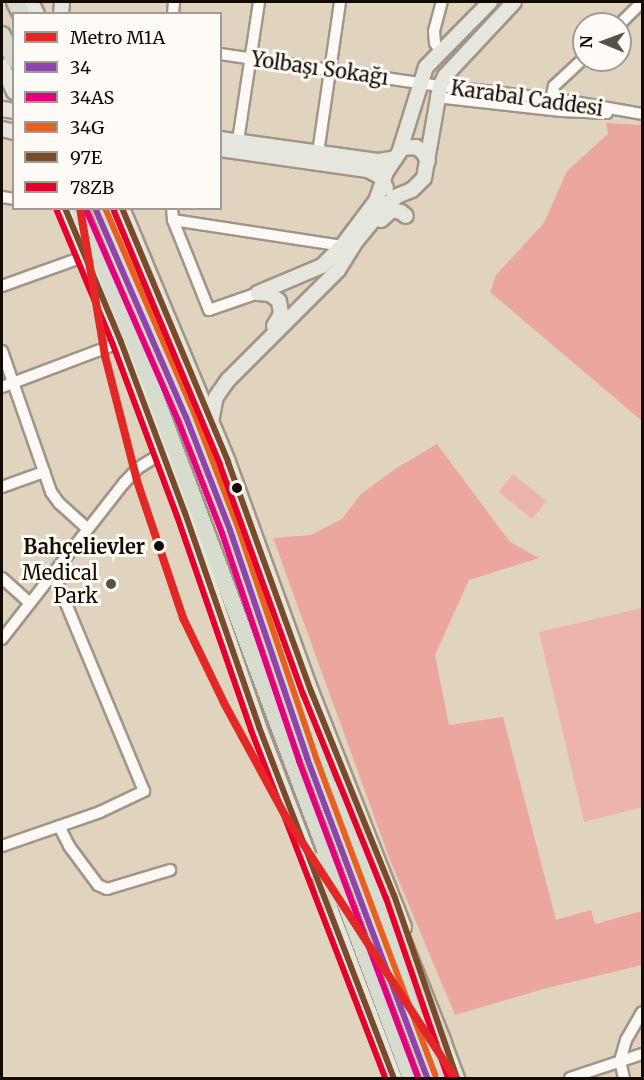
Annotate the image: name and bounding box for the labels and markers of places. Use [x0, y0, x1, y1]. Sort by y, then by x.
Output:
unlabelled marker [231, 482, 243, 494]
place label: Bahçelievler [23, 534, 145, 558]
marker: Bahçelievler [150, 537, 168, 555]
place label: Medical Park [22, 560, 98, 607]
marker: Medical Park [102, 575, 120, 593]

